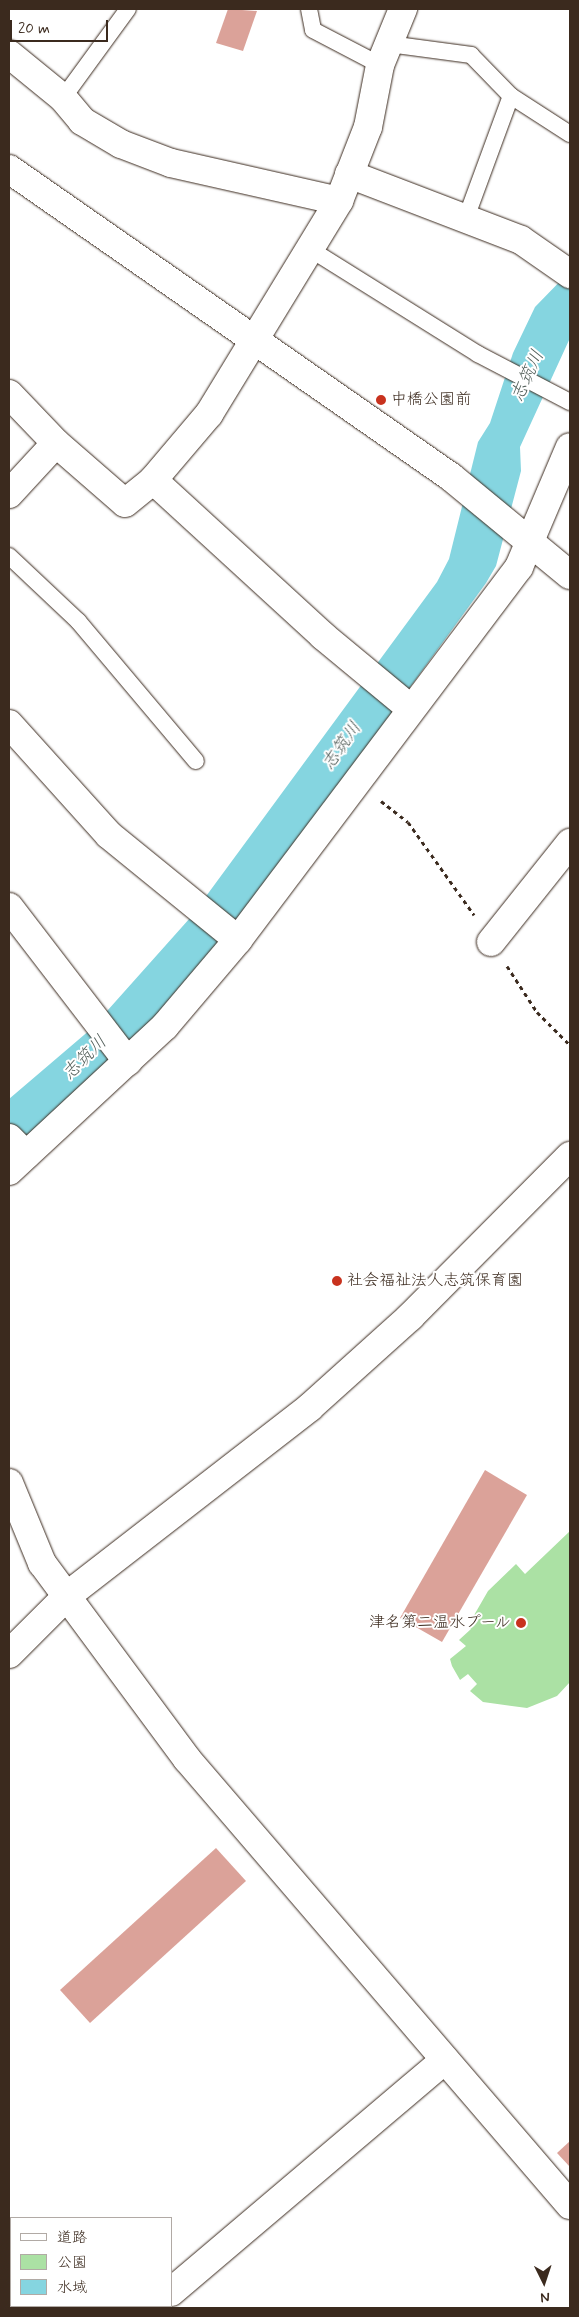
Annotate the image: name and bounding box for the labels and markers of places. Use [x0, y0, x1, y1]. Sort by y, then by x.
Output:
place label: 中橋公園前 [391, 390, 471, 410]
marker: 中橋公園前 [375, 394, 387, 406]
place label: 社会福祉法人志筑保育園 [347, 1271, 523, 1291]
marker: 社会福祉法人志筑保育園 [331, 1275, 343, 1287]
place label: 津名第二温水プール [368, 1613, 511, 1633]
marker: 津名第二温水プール [515, 1617, 527, 1629]

